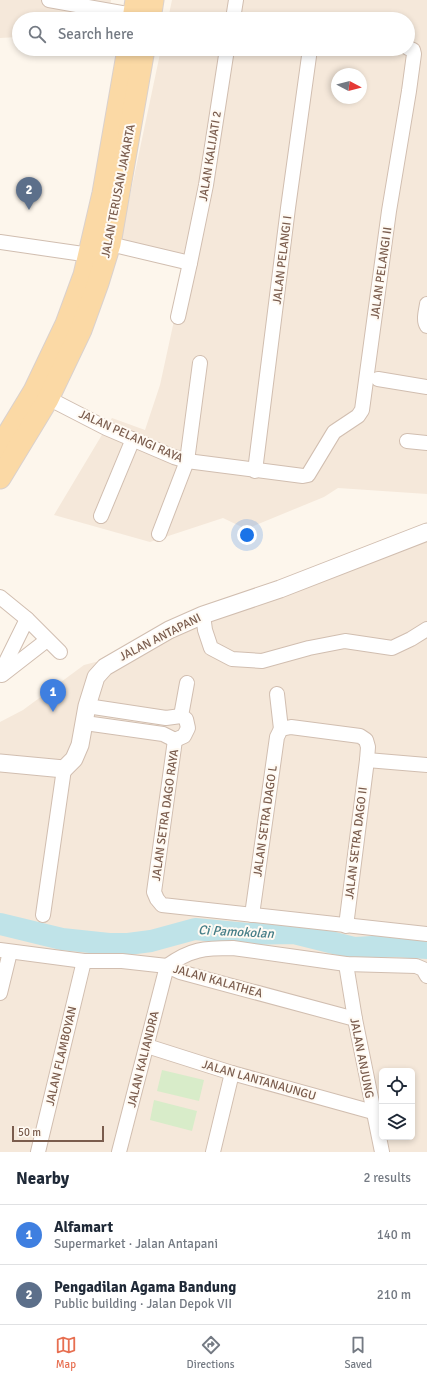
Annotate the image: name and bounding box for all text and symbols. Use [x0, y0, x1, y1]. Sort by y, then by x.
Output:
search box [12, 12, 415, 56]
icon: search [26, 23, 48, 45]
text: Search here [58, 25, 134, 43]
north arrow [331, 68, 367, 104]
street label: JALAN KALIJATI 2 [196, 110, 225, 202]
street label: JALAN TERUSAN JAKARTA [98, 122, 139, 259]
pin: 2 [16, 177, 42, 210]
street label: JALAN PELANGI I [270, 215, 295, 305]
street label: JALAN PELANGI II [368, 226, 395, 320]
street label: JALAN PELANGI RAYA [76, 407, 186, 466]
your location [237, 525, 257, 545]
street label: JALAN ANTAPANI [117, 610, 204, 665]
pin: 1 [40, 679, 66, 712]
street label: JALAN SETRA DAGO RAYA [149, 748, 182, 882]
street label: JALAN SETRA DAGO L [250, 764, 281, 878]
street label: JALAN SETRA DAGO II [342, 786, 371, 900]
water label: Ci Pamokolan [198, 922, 275, 942]
street label: JALAN KALATHEA [172, 962, 265, 1002]
street label: JALAN FLAMBOYAN [43, 1005, 80, 1107]
street label: JALAN KALIANDRA [124, 1009, 163, 1109]
street label: JALAN ANJUNG [346, 1017, 377, 1100]
street label: JALAN LANTANAUNGU [200, 1057, 318, 1104]
map controls [379, 1068, 415, 1140]
button: locate [379, 1068, 415, 1104]
button: layers [379, 1104, 415, 1140]
scale bar [12, 1124, 104, 1143]
text: 50 m [18, 1126, 41, 1139]
text: Nearby [16, 1168, 69, 1189]
text: 2 results [363, 1170, 411, 1186]
text: Alfamart [54, 1218, 113, 1236]
text: 1 [25, 1227, 33, 1243]
text: 140 m [377, 1227, 411, 1243]
text: Supermarket · Jalan Antapani [54, 1236, 218, 1252]
text: Pengadilan Agama Bandung [54, 1278, 236, 1296]
text: 2 [25, 1287, 33, 1303]
text: 210 m [377, 1287, 411, 1303]
text: Public building · Jalan Depok VII [54, 1296, 232, 1312]
tab: Map [55, 1334, 77, 1371]
tab: Directions [187, 1334, 235, 1371]
tab: Saved [344, 1334, 372, 1371]

